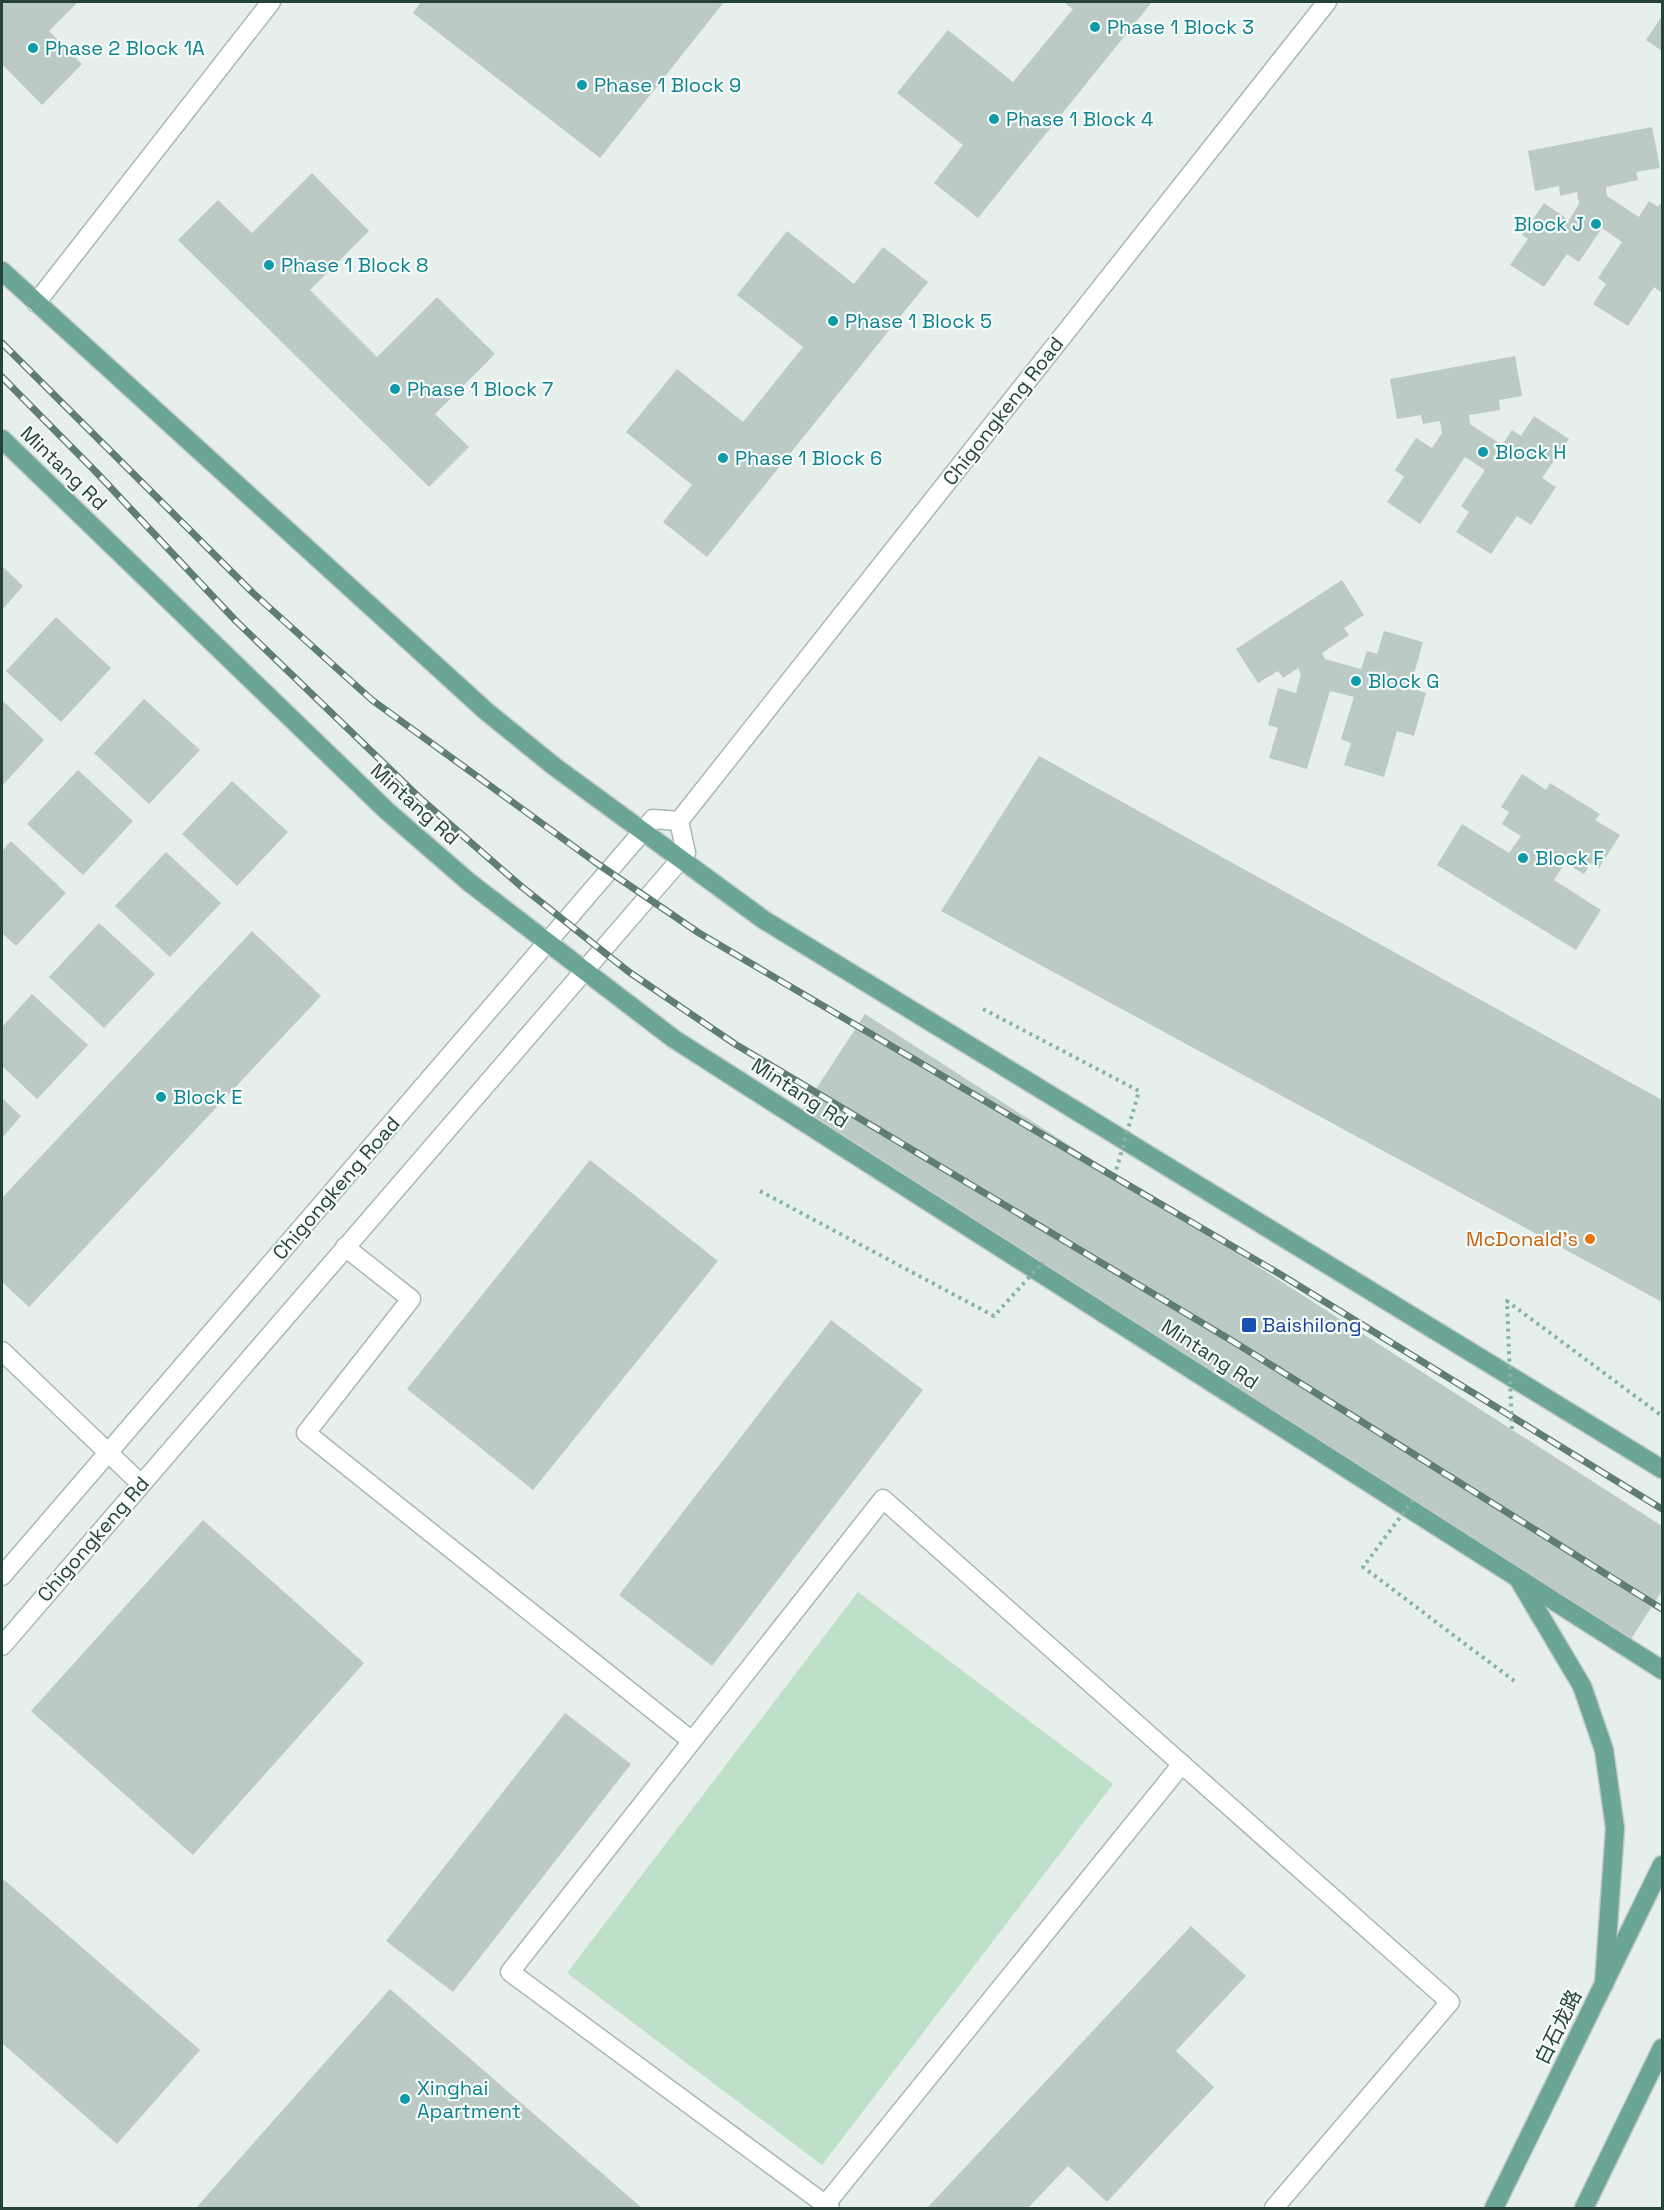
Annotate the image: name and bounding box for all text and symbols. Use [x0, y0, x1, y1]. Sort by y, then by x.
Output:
place label: Phase 1 Block 3 [1107, 14, 1254, 40]
marker: Phase 1 Block 3 [1088, 20, 1102, 34]
place label: Phase 2 Block 1A [45, 35, 205, 61]
marker: Phase 2 Block 1A [26, 41, 40, 55]
place label: Phase 1 Block 9 [594, 72, 741, 98]
marker: Phase 1 Block 9 [575, 78, 589, 92]
place label: Phase 1 Block 4 [1006, 106, 1154, 132]
marker: Phase 1 Block 4 [987, 112, 1001, 126]
place label: Block J [1514, 211, 1584, 237]
marker: Block J [1589, 217, 1603, 231]
place label: Phase 1 Block 8 [281, 252, 429, 278]
marker: Phase 1 Block 8 [262, 258, 276, 272]
place label: Phase 1 Block 5 [845, 308, 992, 334]
marker: Phase 1 Block 5 [826, 314, 840, 328]
street label: Chigongkeng Road [937, 331, 1069, 491]
place label: Phase 1 Block 7 [407, 376, 553, 402]
marker: Phase 1 Block 7 [388, 382, 402, 396]
street label: Mintang Rd [15, 420, 113, 516]
place label: Block H [1495, 439, 1566, 465]
place label: Phase 1 Block 6 [735, 445, 882, 471]
marker: Block H [1476, 445, 1490, 459]
marker: Phase 1 Block 6 [716, 451, 730, 465]
place label: Block G [1368, 668, 1440, 694]
marker: Block G [1349, 674, 1363, 688]
street label: Mintang Rd [365, 757, 465, 851]
place label: Block F [1535, 845, 1604, 871]
marker: Block F [1516, 851, 1530, 865]
street label: Mintang Rd [747, 1052, 853, 1134]
place label: Block E [173, 1084, 243, 1110]
marker: Block E [154, 1090, 168, 1104]
street label: Chigongkeng Road [267, 1111, 405, 1265]
place label: McDonald's [1466, 1226, 1578, 1252]
marker: McDonald's [1583, 1232, 1597, 1246]
place label: Baishilong [1262, 1312, 1362, 1338]
street label: Mintang Rd [1157, 1313, 1263, 1395]
marker: Baishilong [1240, 1316, 1258, 1334]
street label: Chigongkeng Rd [31, 1471, 155, 1607]
street label: 白石龙路 [1529, 1985, 1587, 2069]
place label: Xinghai Apartment [417, 2075, 521, 2124]
marker: Xinghai Apartment [398, 2092, 412, 2106]

